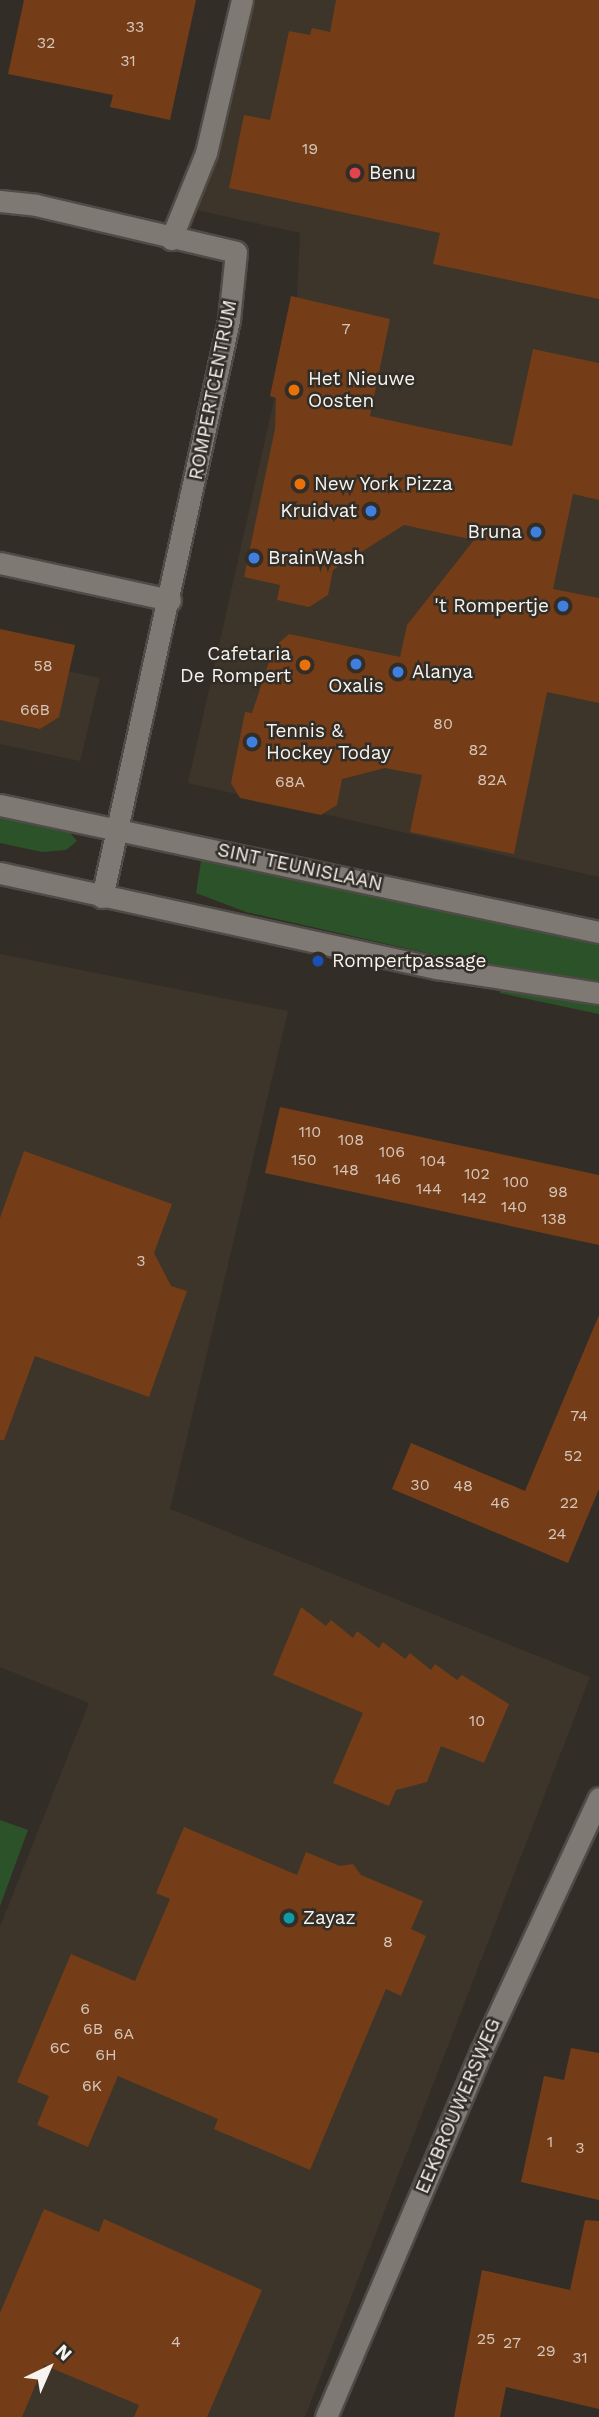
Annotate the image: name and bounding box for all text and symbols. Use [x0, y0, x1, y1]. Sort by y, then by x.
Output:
house number: 33 [126, 17, 144, 37]
house number: 32 [37, 33, 55, 53]
house number: 31 [120, 51, 136, 71]
house number: 19 [302, 139, 318, 159]
place label: Benu [369, 162, 416, 184]
marker: Benu [347, 165, 363, 181]
street label: ROMPERTCENTRUM [184, 298, 242, 482]
house number: 7 [342, 319, 350, 339]
place label: Het Nieuwe Oosten [308, 368, 415, 412]
marker: Het Nieuwe Oosten [286, 382, 302, 398]
place label: New York Pizza [314, 473, 454, 495]
marker: New York Pizza [292, 476, 308, 492]
place label: Kruidvat [280, 500, 357, 522]
marker: Kruidvat [363, 503, 379, 519]
place label: Bruna [468, 521, 522, 543]
marker: Bruna [528, 524, 544, 540]
place label: BrainWash [268, 547, 365, 569]
marker: BrainWash [246, 550, 262, 566]
place label: 't Rompertje [434, 595, 549, 617]
marker: 't Rompertje [555, 598, 571, 614]
place label: Cafetaria De Rompert [180, 643, 291, 687]
house number: 58 [33, 656, 53, 676]
marker: Oxalis [348, 656, 364, 672]
marker: Cafetaria De Rompert [297, 657, 313, 673]
place label: Alanya [412, 661, 473, 683]
marker: Alanya [390, 664, 406, 680]
place label: Oxalis [328, 675, 384, 697]
house number: 66B [20, 700, 50, 720]
house number: 80 [433, 714, 453, 734]
place label: Tennis & Hockey Today [266, 720, 392, 764]
marker: Tennis & Hockey Today [244, 734, 260, 750]
house number: 82 [468, 740, 488, 760]
house number: 82A [477, 770, 507, 790]
house number: 68A [275, 772, 305, 792]
street label: SINT TEUNISLAAN [215, 838, 385, 896]
place label: Rompertpassage [332, 950, 486, 972]
marker: Rompertpassage [310, 953, 326, 969]
house number: 110 [299, 1122, 321, 1142]
house number: 108 [338, 1130, 364, 1150]
house number: 106 [379, 1142, 405, 1162]
house number: 150 [291, 1150, 317, 1170]
house number: 104 [420, 1151, 446, 1171]
house number: 148 [333, 1160, 359, 1180]
house number: 102 [464, 1164, 490, 1184]
house number: 146 [375, 1169, 401, 1189]
house number: 100 [503, 1172, 529, 1192]
house number: 144 [416, 1179, 442, 1199]
house number: 98 [548, 1182, 568, 1202]
house number: 142 [461, 1188, 487, 1208]
house number: 140 [501, 1197, 527, 1217]
house number: 138 [541, 1209, 567, 1229]
house number: 3 [136, 1251, 146, 1271]
house number: 74 [570, 1406, 588, 1426]
house number: 52 [564, 1446, 582, 1466]
house number: 30 [410, 1475, 430, 1495]
house number: 48 [453, 1476, 473, 1496]
house number: 46 [490, 1493, 510, 1513]
house number: 22 [560, 1493, 578, 1513]
house number: 24 [548, 1524, 566, 1544]
house number: 10 [469, 1711, 485, 1731]
place label: Zayaz [303, 1907, 356, 1929]
marker: Zayaz [281, 1910, 297, 1926]
house number: 8 [383, 1932, 393, 1952]
house number: 6 [80, 1999, 90, 2019]
street label: EEKBROUWERSWEG [411, 2015, 505, 2197]
house number: 6B [83, 2019, 103, 2039]
house number: 6A [114, 2024, 134, 2044]
house number: 6C [50, 2038, 70, 2058]
house number: 6H [95, 2045, 117, 2065]
house number: 6K [82, 2076, 102, 2096]
house number: 1 [547, 2132, 553, 2152]
house number: 3 [575, 2138, 585, 2158]
house number: 25 [477, 2329, 495, 2349]
house number: 4 [171, 2332, 181, 2352]
north arrow [14, 2333, 84, 2403]
house number: 27 [503, 2333, 521, 2353]
text: N [51, 2339, 77, 2366]
house number: 29 [536, 2341, 556, 2361]
house number: 31 [572, 2348, 588, 2368]

